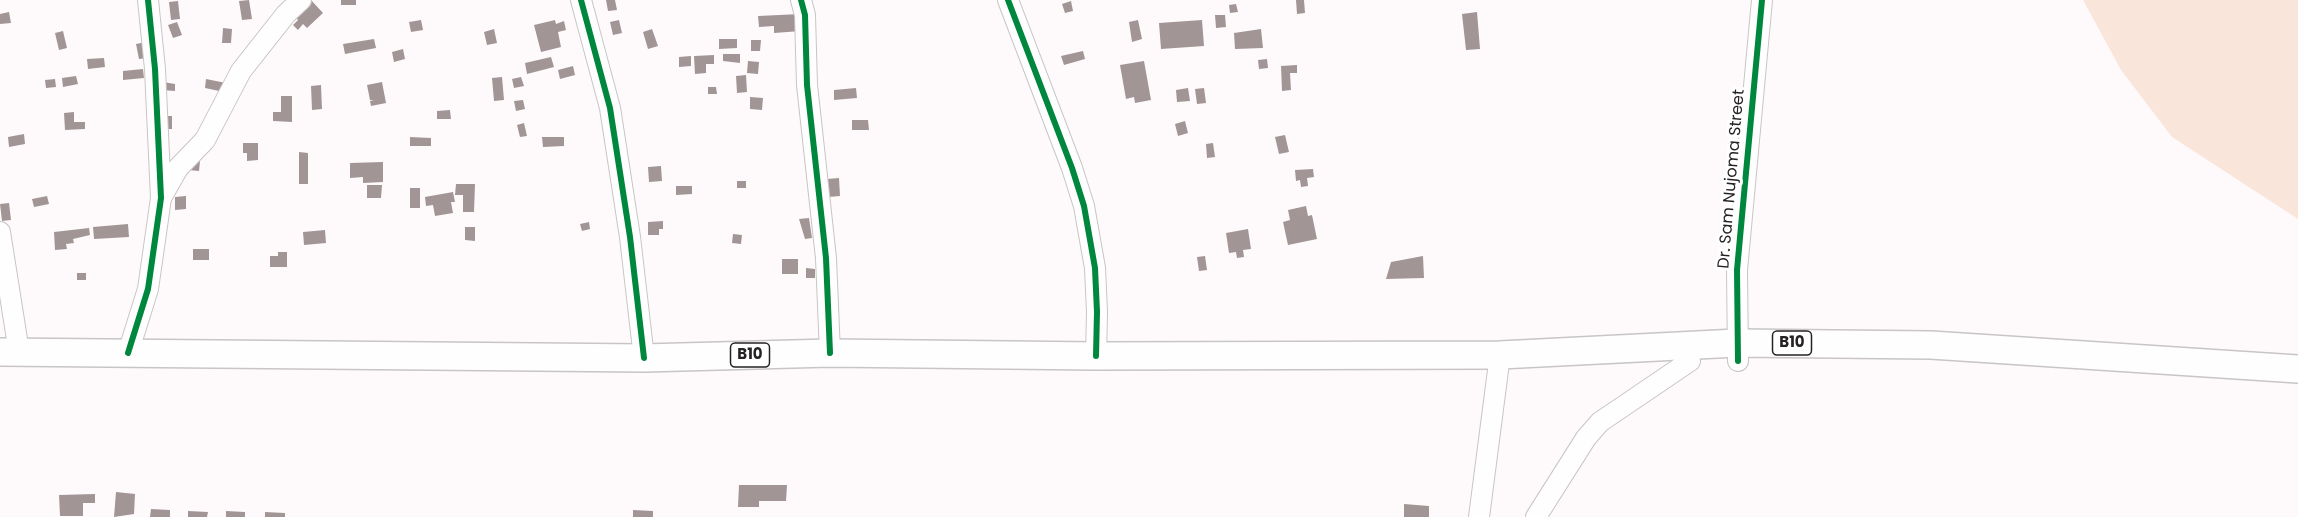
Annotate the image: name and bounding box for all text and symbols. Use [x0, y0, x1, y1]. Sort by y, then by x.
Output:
street label: Dr. Sam Nujoma Street [1715, 89, 1749, 269]
road number: B10 [1772, 331, 1812, 355]
road number: B10 [730, 343, 770, 367]

